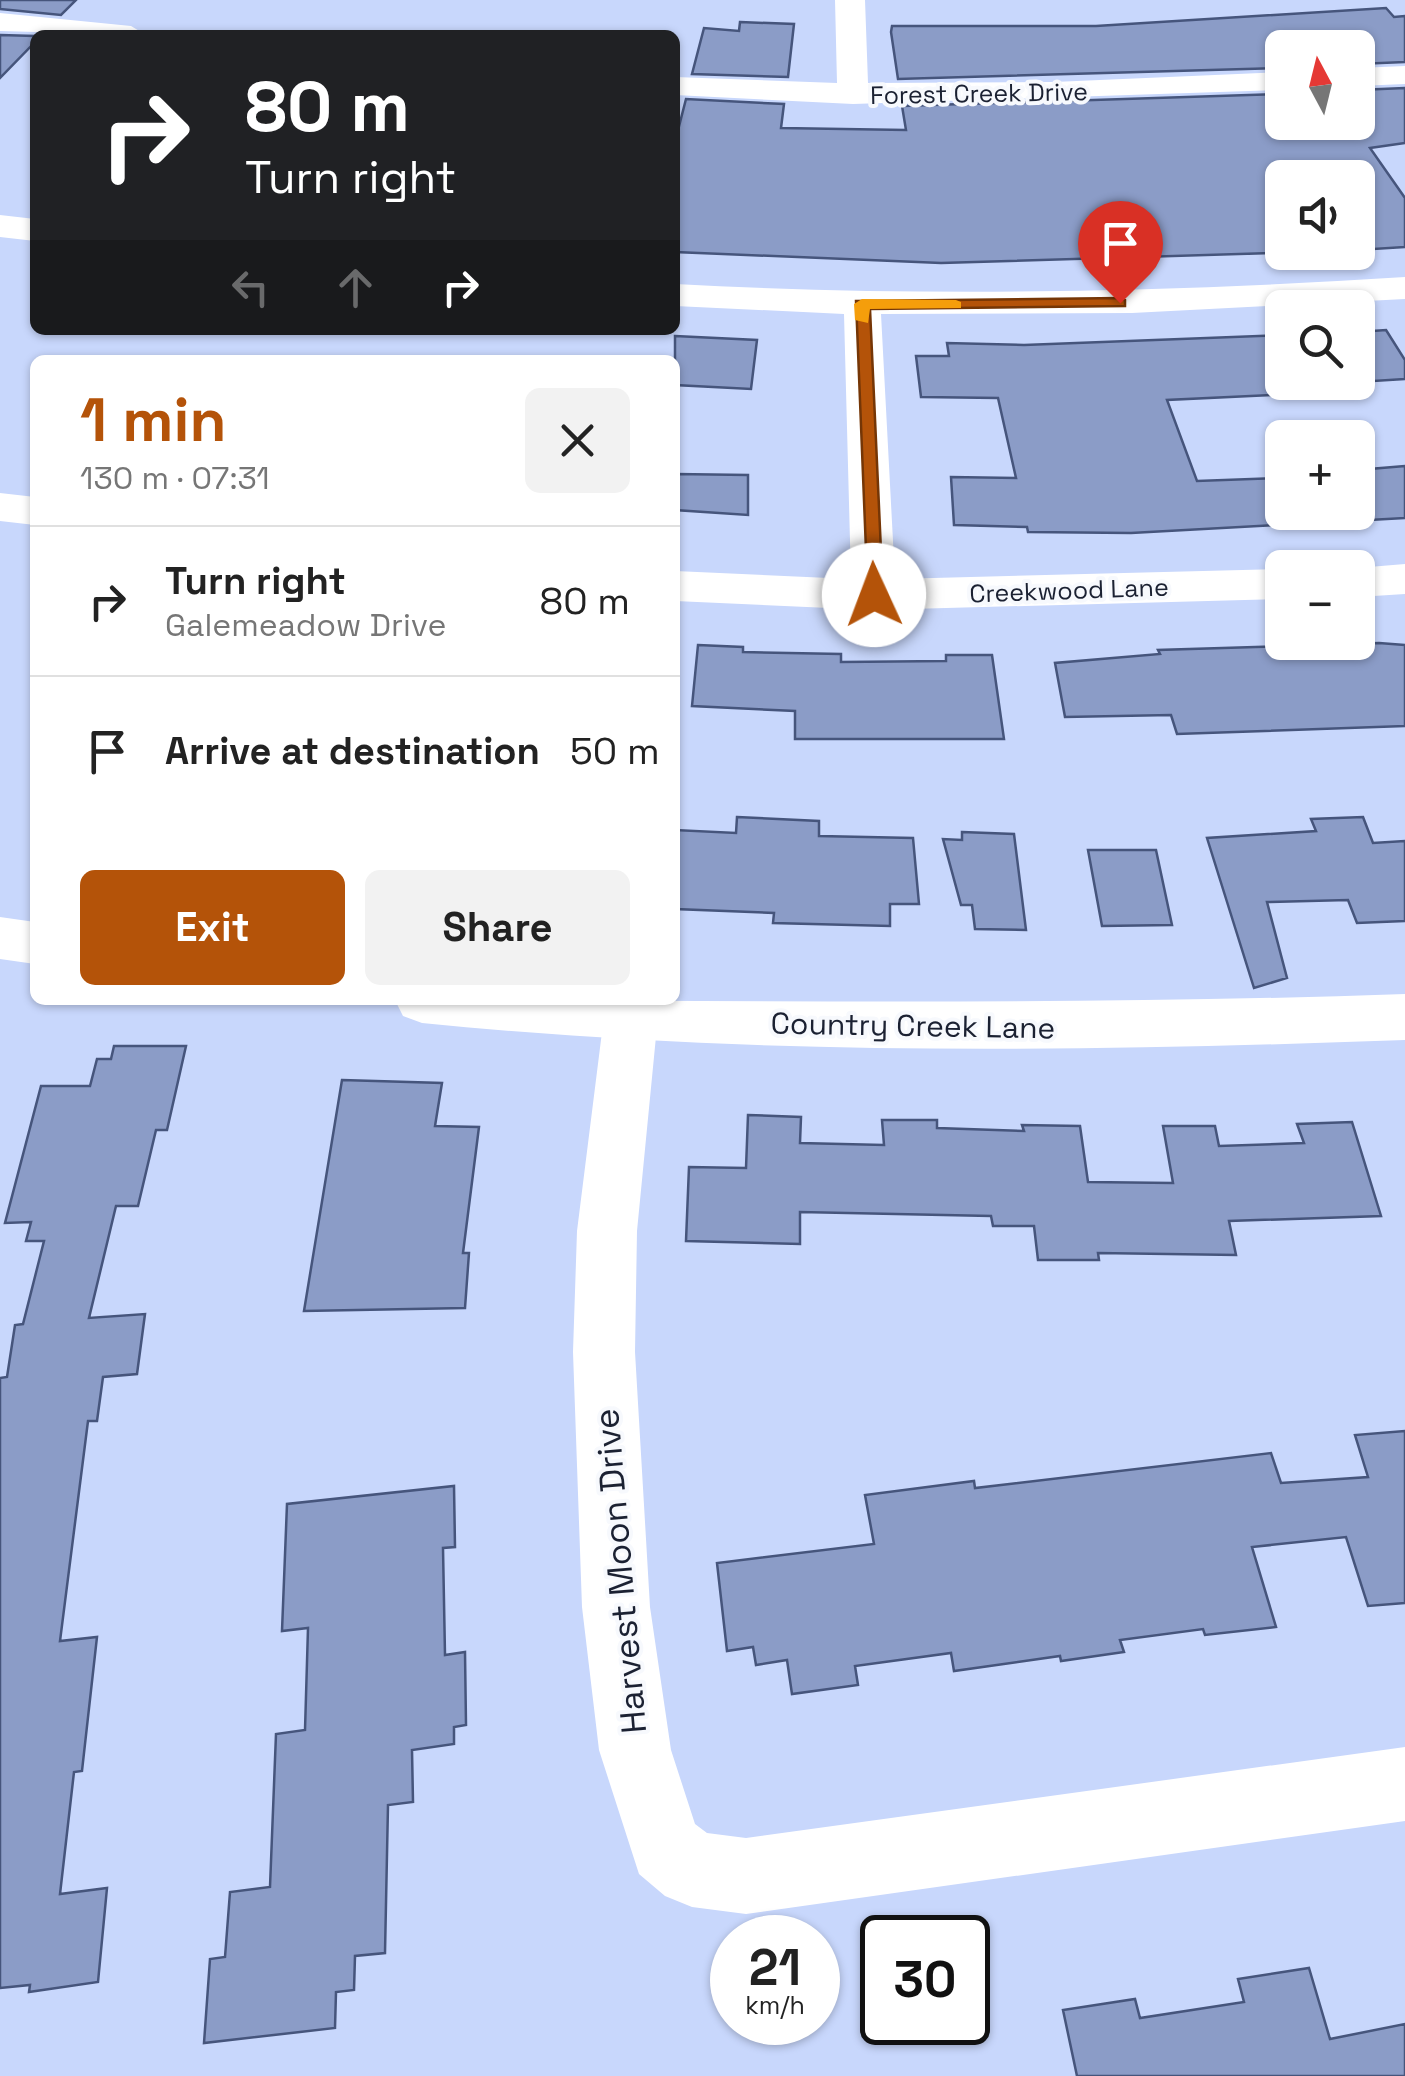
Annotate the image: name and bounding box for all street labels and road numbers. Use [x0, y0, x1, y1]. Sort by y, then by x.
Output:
street label: Forest Creek Drive [870, 75, 1088, 111]
street label: Creekwood Lane [969, 571, 1169, 609]
street label: Country Creek Lane [770, 1004, 1056, 1047]
street label: Harvest Moon Drive [584, 1407, 656, 1735]

